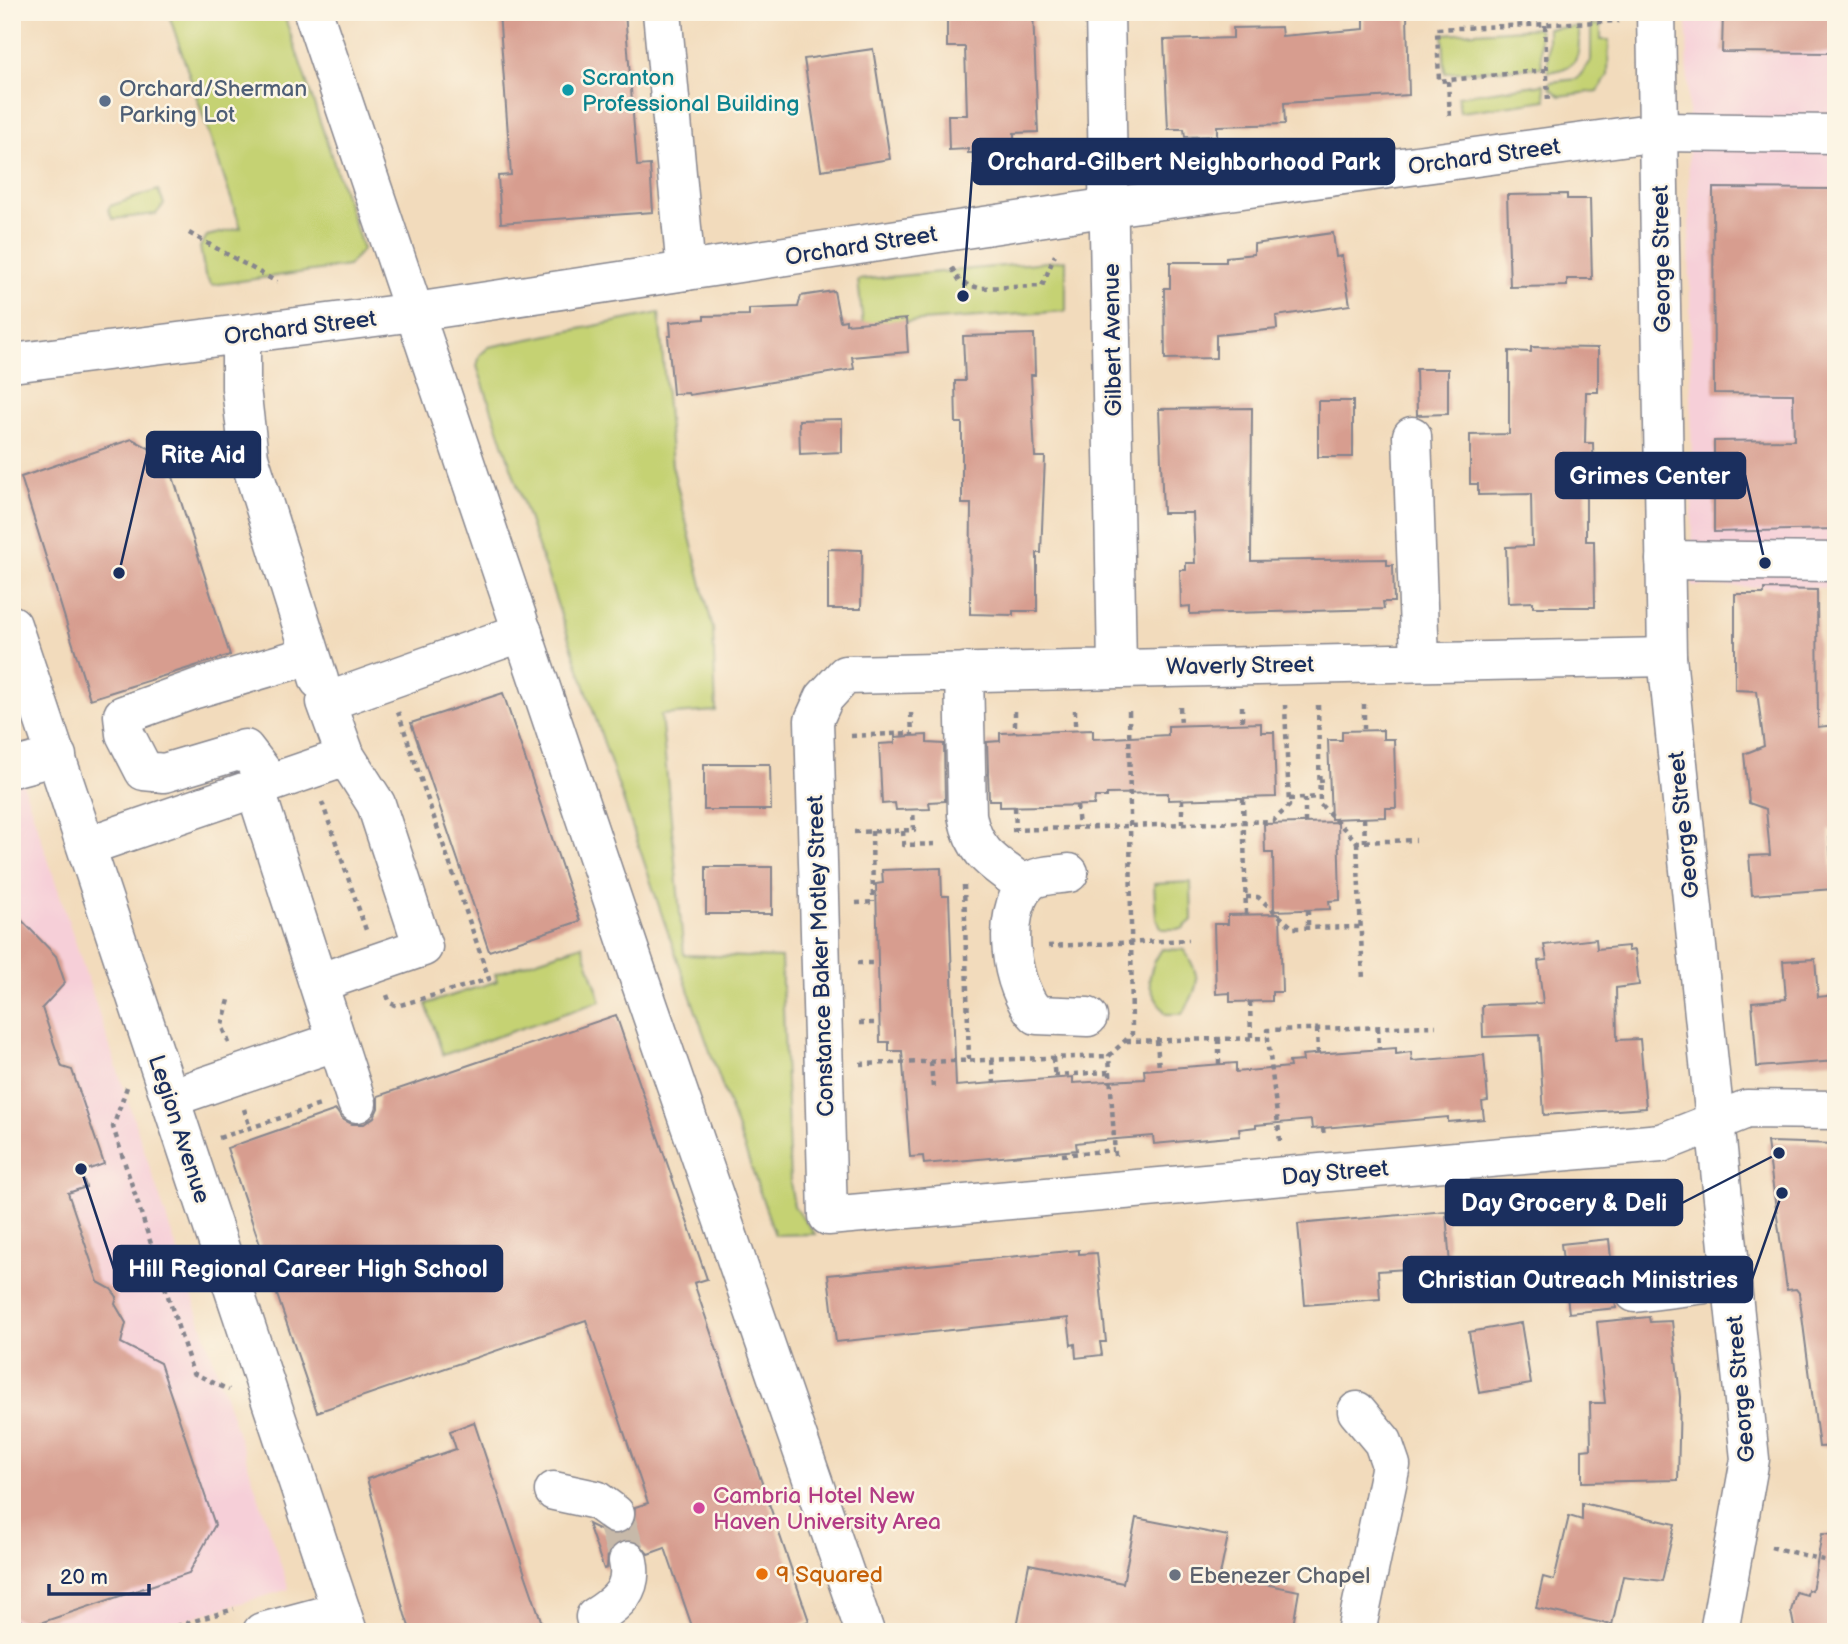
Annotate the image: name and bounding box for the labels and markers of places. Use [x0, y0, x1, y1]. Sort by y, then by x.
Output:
place label: Scranton Professional Building [582, 64, 799, 118]
place label: Orchard/Sherman Parking Lot [119, 75, 307, 129]
marker: Scranton Professional Building [560, 82, 576, 98]
marker: Orchard/Sherman Parking Lot [97, 93, 113, 109]
callout: Orchard-Gilbert Neighborhood Park [973, 139, 1394, 184]
callout: Rite Aid [147, 432, 260, 477]
callout: Grimes Center [1556, 453, 1745, 498]
callout: Day Grocery & Deli [1446, 1180, 1682, 1225]
callout: Hill Regional Career High School [114, 1246, 502, 1291]
callout: Christian Outreach Ministries [1404, 1257, 1752, 1302]
place label: Cambria Hotel New Haven University Area [713, 1482, 941, 1536]
marker: Cambria Hotel New Haven University Area [691, 1500, 707, 1516]
place label: 9 Squared [776, 1561, 883, 1589]
place label: Ebenezer Chapel [1189, 1562, 1370, 1590]
marker: 9 Squared [754, 1566, 770, 1582]
marker: Ebenezer Chapel [1167, 1567, 1183, 1583]

